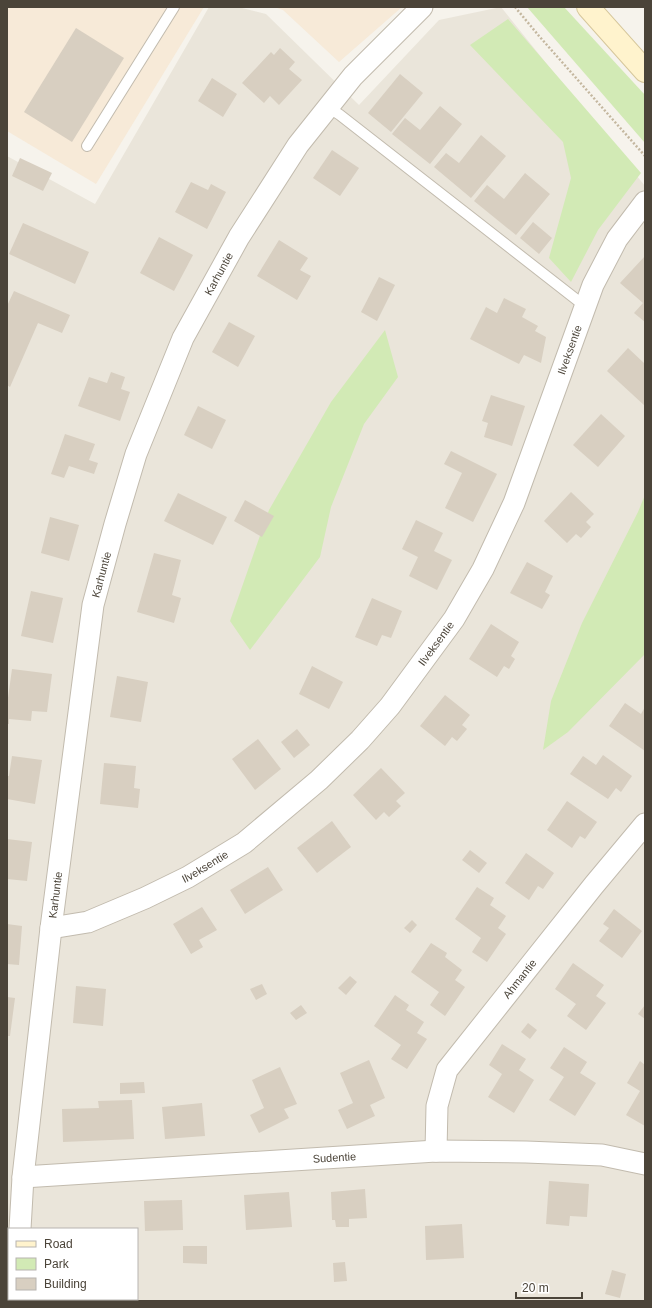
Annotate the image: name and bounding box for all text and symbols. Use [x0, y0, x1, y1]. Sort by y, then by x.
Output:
street label: Karhuntie [202, 250, 235, 297]
street label: Ilveksentie [555, 323, 584, 376]
street label: Karhuntie [89, 550, 113, 599]
street label: Ilveksentie [416, 619, 456, 668]
street label: Ilveksentie [180, 848, 230, 885]
street label: Karhuntie [46, 871, 64, 919]
street label: Ahmantie [500, 957, 539, 1001]
street label: Sudentie [312, 1150, 356, 1165]
legend [8, 1228, 138, 1300]
text: Road [44, 1237, 73, 1251]
text: Park [44, 1257, 70, 1271]
scale bar [516, 1274, 582, 1300]
text: Building [44, 1277, 87, 1291]
text: 20 m [522, 1281, 549, 1295]

